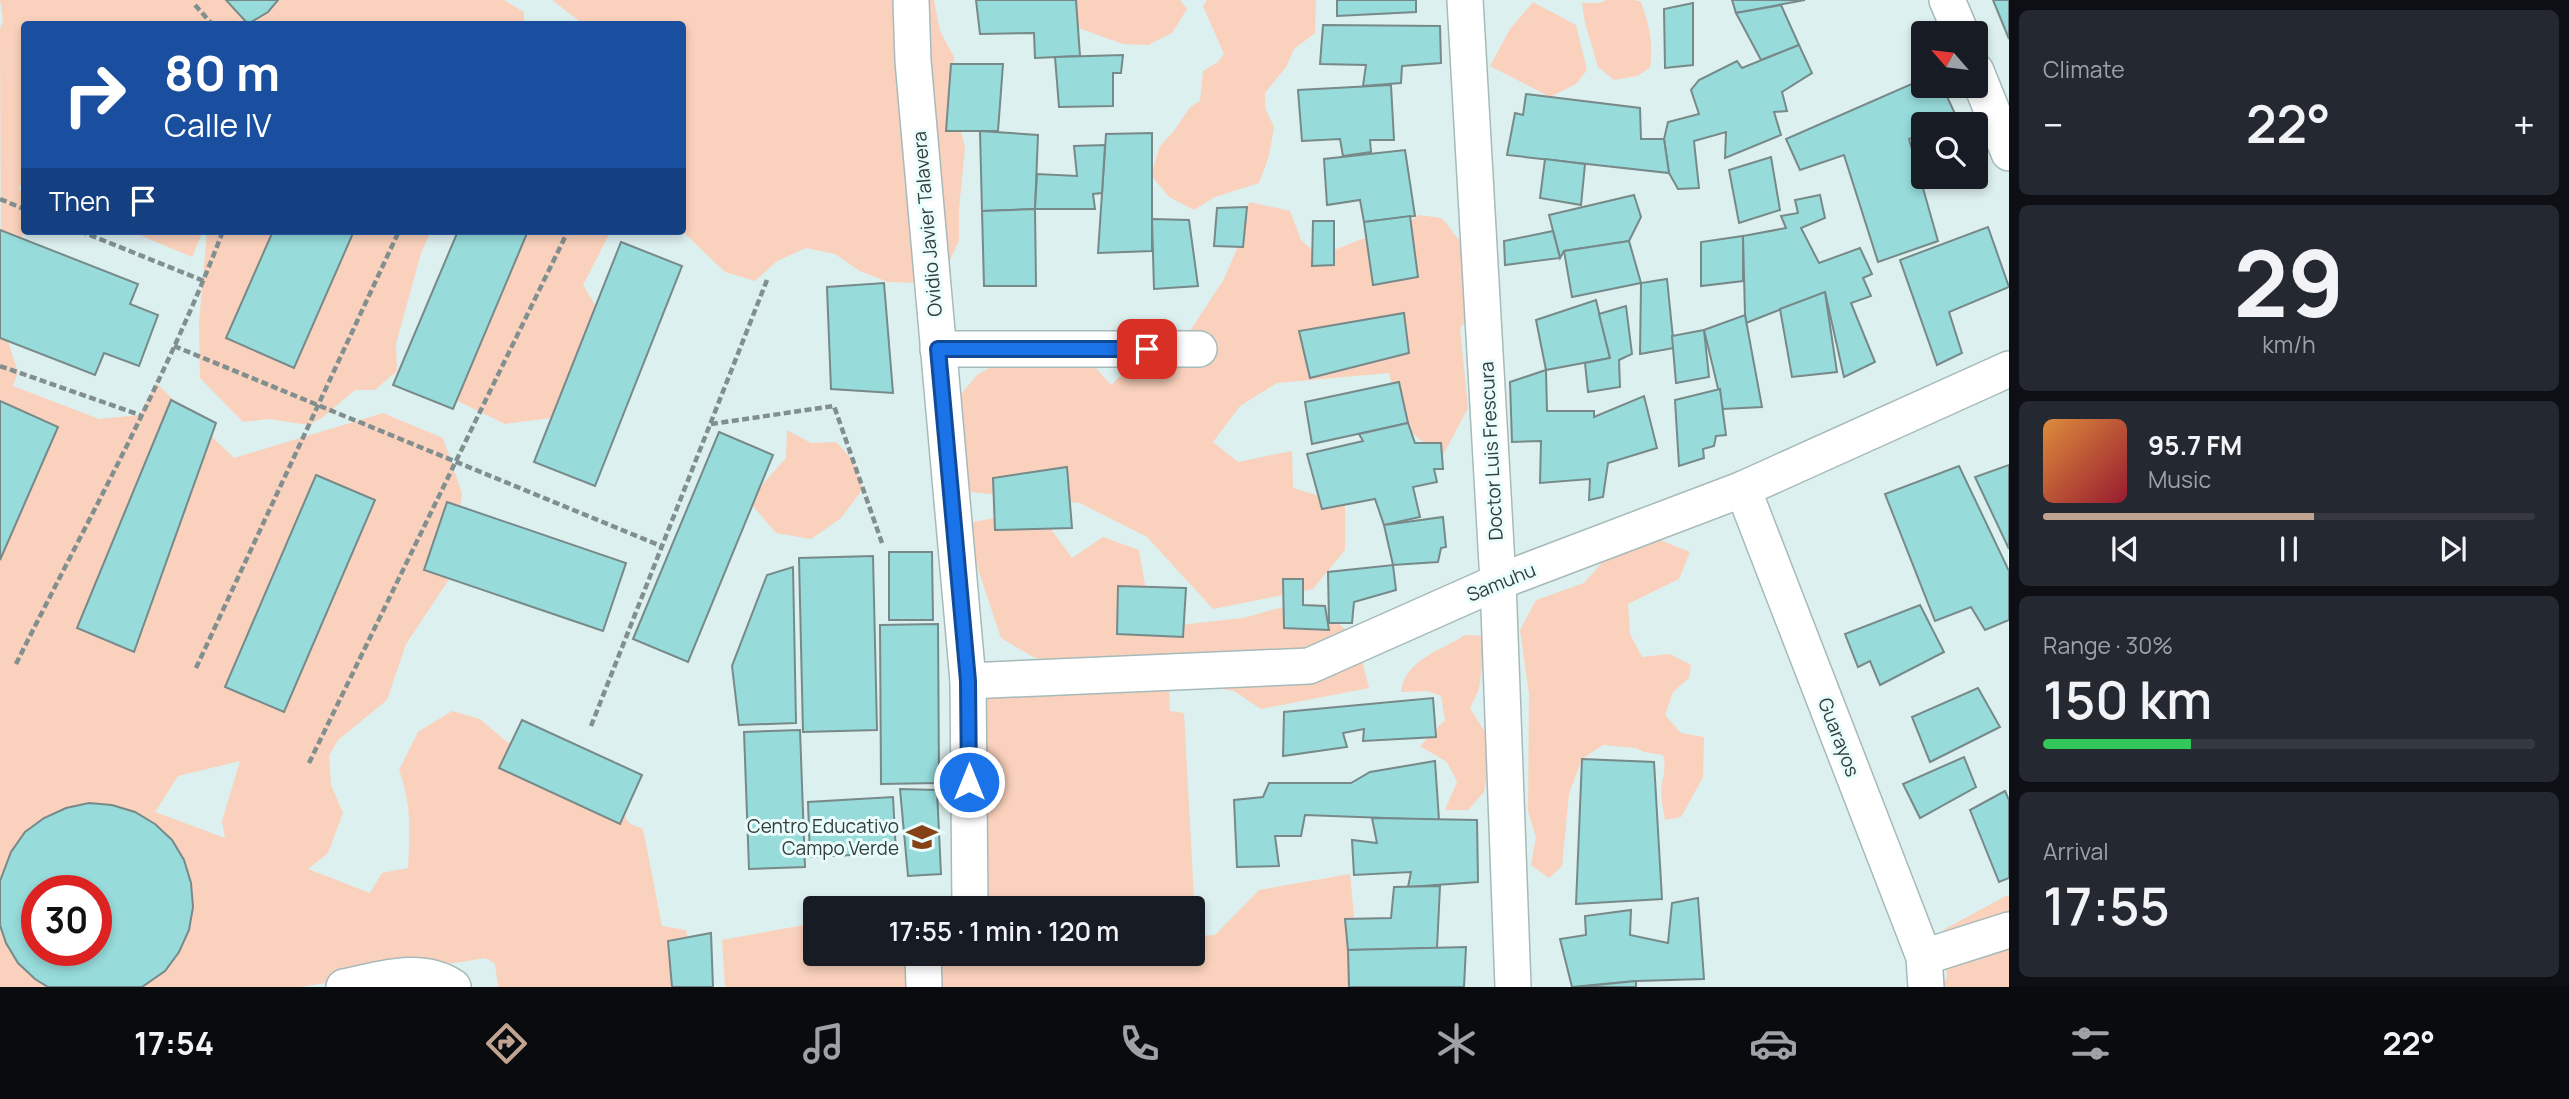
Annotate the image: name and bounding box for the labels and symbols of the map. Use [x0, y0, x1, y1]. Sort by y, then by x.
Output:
north arrow [1911, 21, 1988, 98]
street label: Ovidio Javier Talavera [906, 130, 948, 318]
pin [1117, 319, 1177, 379]
street label: Doctor Luis Frescura [1473, 361, 1509, 541]
street label: Samuhu [1463, 556, 1539, 608]
street label: Guarayos [1812, 694, 1866, 780]
position arrow [932, 745, 1006, 819]
place label: Centro Educativo Campo Verde [747, 813, 899, 861]
school or university icon: Centro Educativo Campo Verde [905, 820, 939, 854]
speed limit sign: 30 [21, 875, 112, 966]

